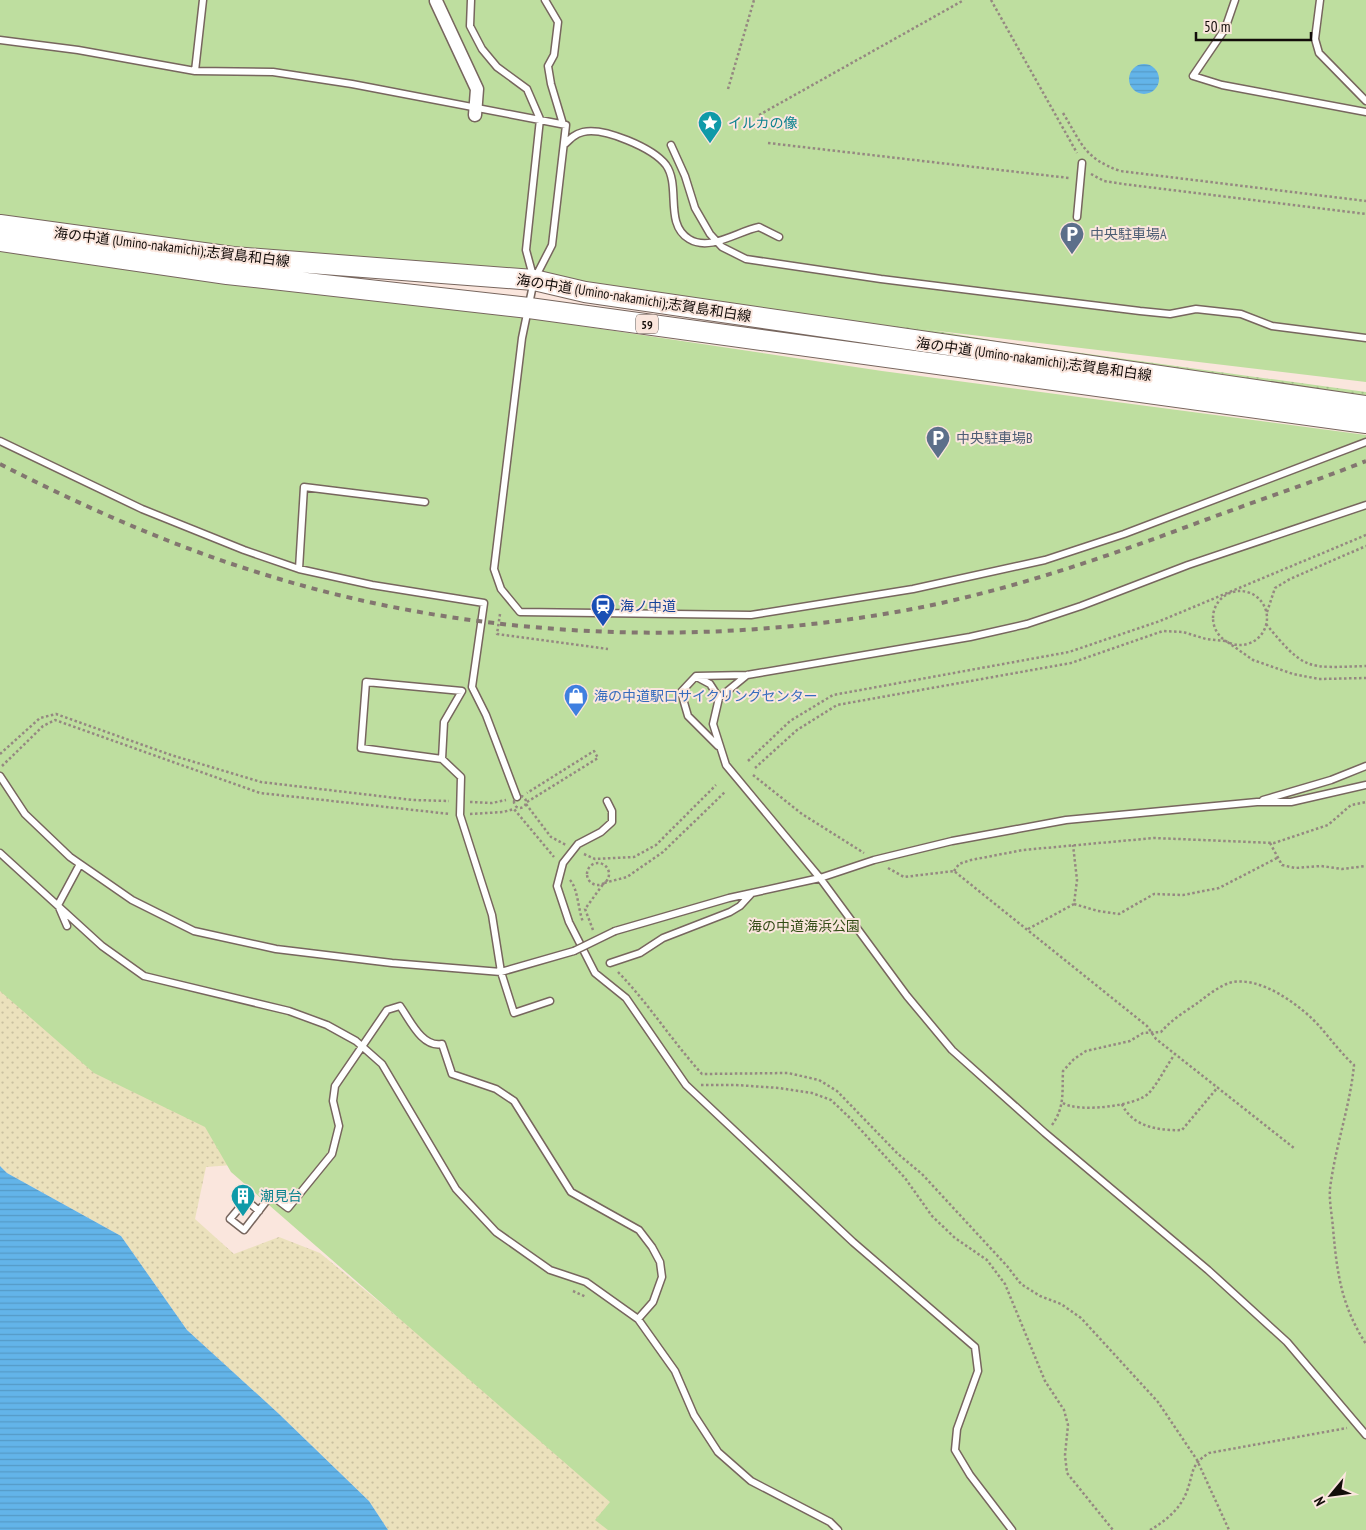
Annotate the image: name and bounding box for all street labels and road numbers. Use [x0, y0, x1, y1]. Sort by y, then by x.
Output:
street label: 海の中道 (Umino-nakamichi);志賀島和白線 [53, 224, 291, 270]
street label: 海の中道 (Umino-nakamichi);志賀島和白線 [515, 271, 753, 325]
road number: 59 [636, 314, 658, 334]
street label: 海の中道 (Umino-nakamichi);志賀島和白線 [915, 334, 1153, 384]

